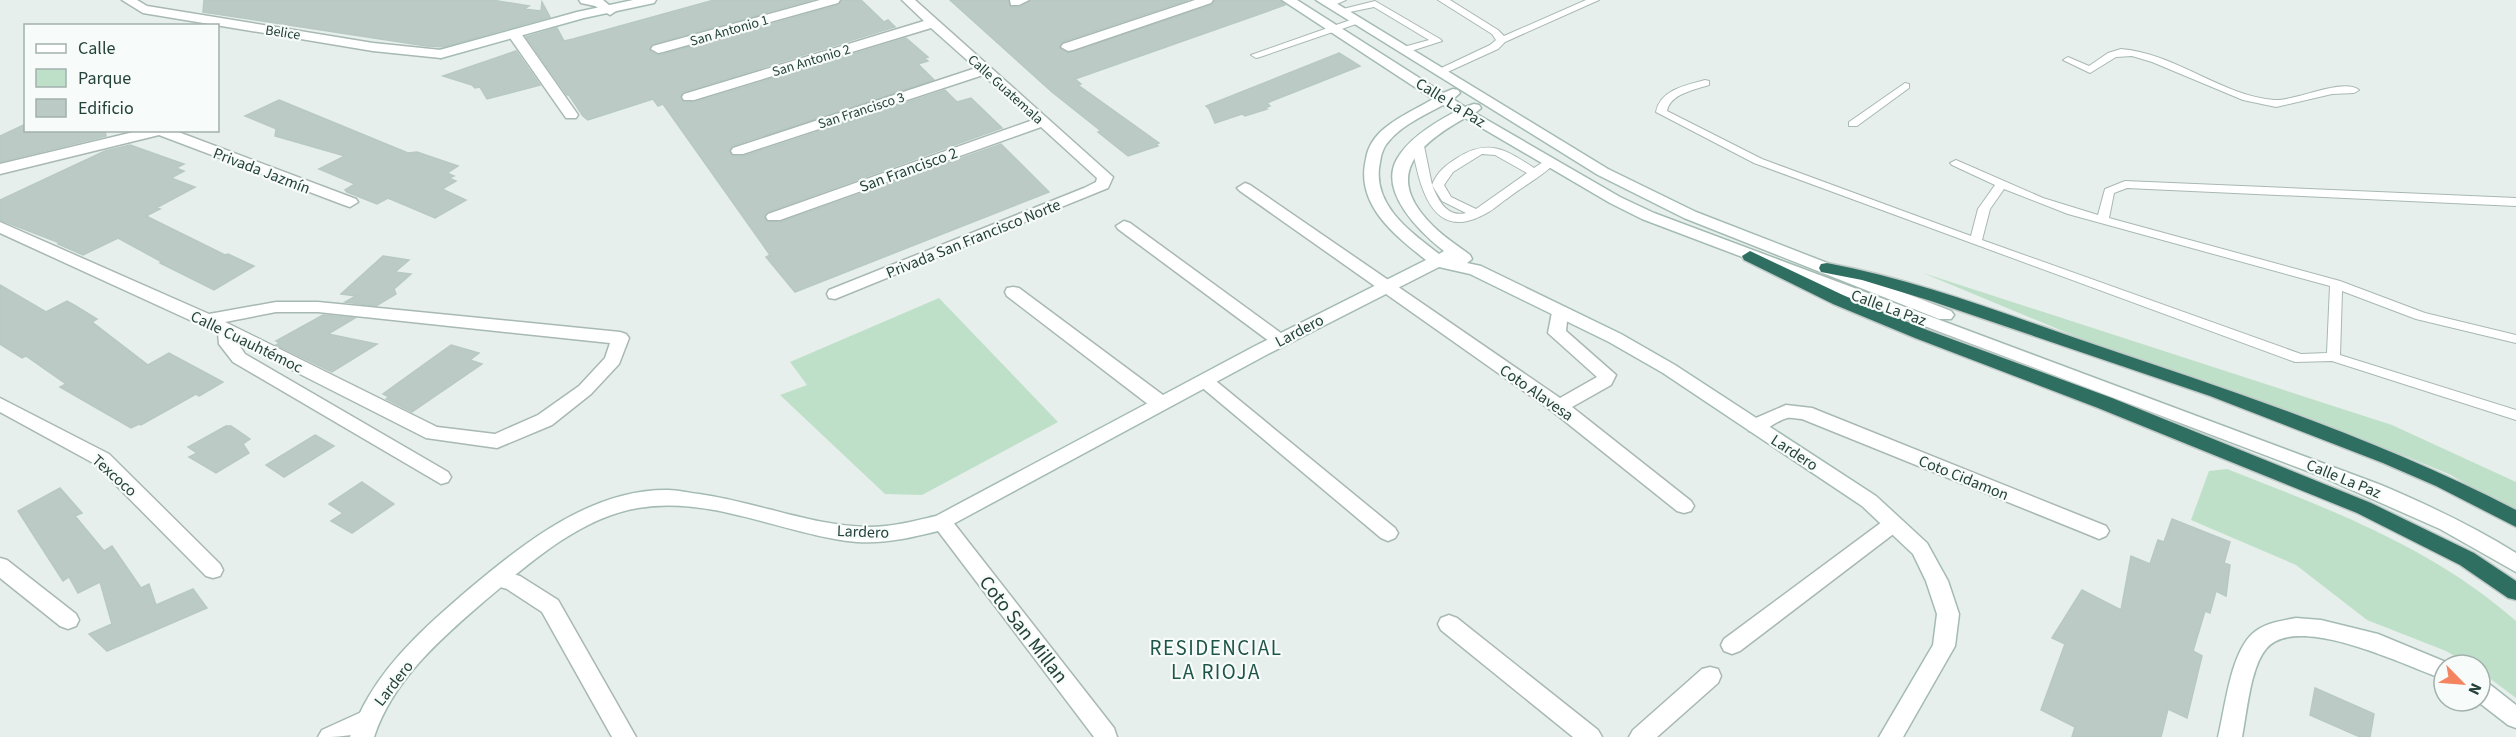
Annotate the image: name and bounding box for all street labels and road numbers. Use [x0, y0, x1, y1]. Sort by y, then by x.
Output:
street label: San Antonio 1 [688, 10, 771, 52]
street label: Belice [264, 20, 302, 46]
street label: San Antonio 2 [770, 40, 853, 82]
street label: Calle Guatemala [963, 50, 1048, 129]
street label: Calle La Paz [1411, 73, 1490, 133]
street label: San Francisco 3 [815, 88, 907, 134]
street label: Privada Jazmín [210, 142, 313, 200]
street label: San Francisco 2 [856, 142, 960, 198]
street label: Privada San Francisco Norte [883, 194, 1064, 284]
street label: Calle La Paz [1848, 284, 1930, 332]
street label: Calle Cuauhtémoc [187, 305, 306, 379]
street label: Lardero [1271, 309, 1328, 353]
street label: Coto Alavesa [1495, 359, 1578, 426]
street label: Lardero [1767, 429, 1822, 476]
street label: Texcoco [87, 450, 142, 502]
street label: Coto Cidamon [1915, 450, 2012, 506]
street label: Calle La Paz [2303, 454, 2384, 504]
street label: Lardero [837, 520, 889, 544]
street label: Coto San Millan [972, 570, 1074, 689]
street label: Lardero [369, 656, 419, 711]

